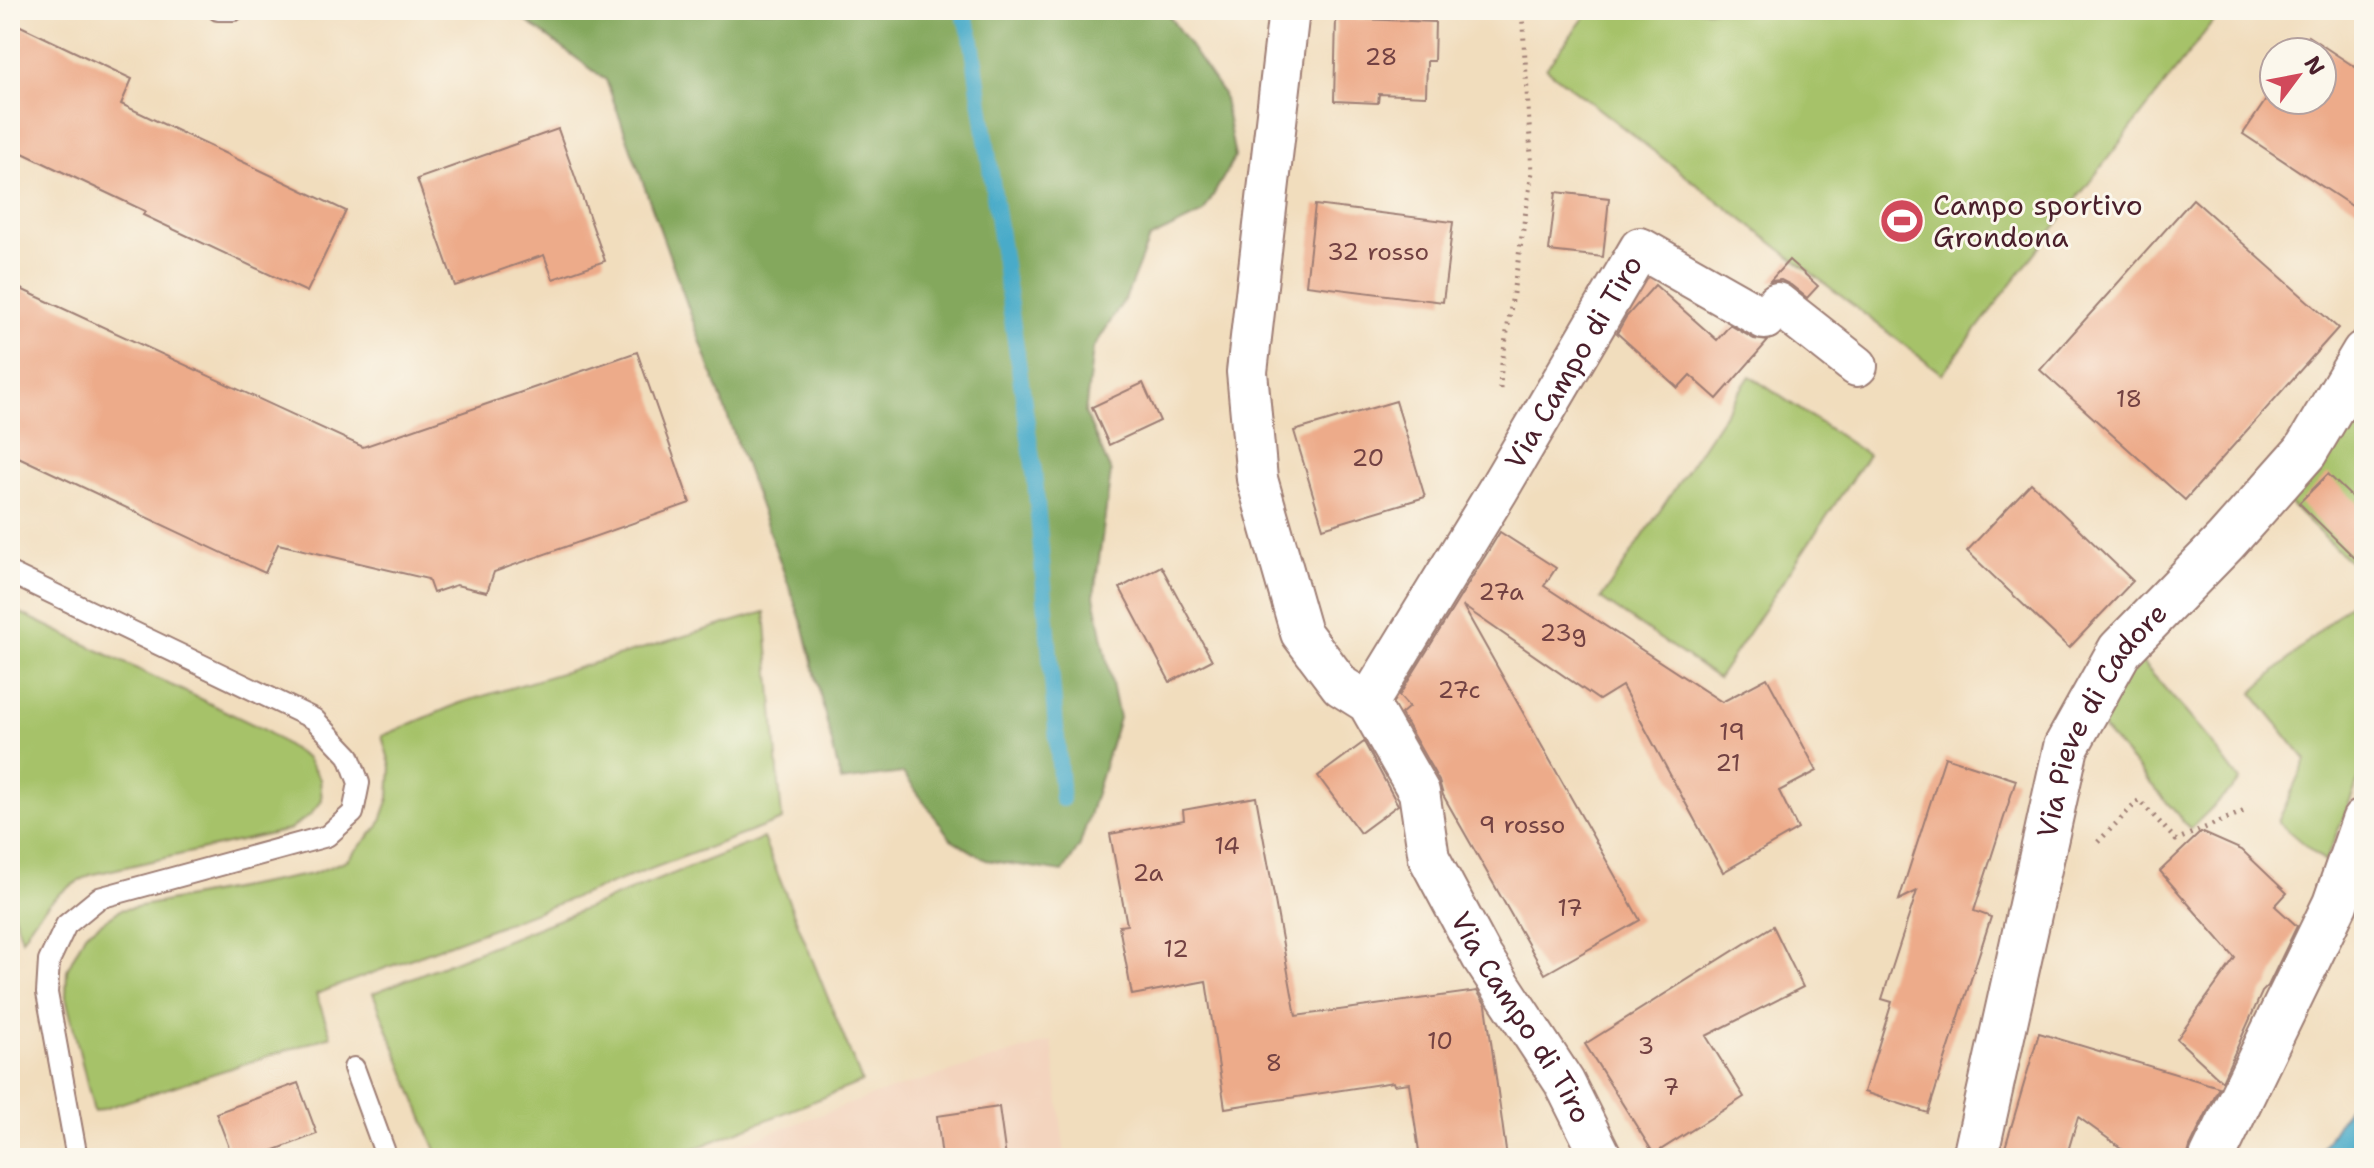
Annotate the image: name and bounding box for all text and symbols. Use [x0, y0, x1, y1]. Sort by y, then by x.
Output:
north arrow [2258, 36, 2338, 116]
house number: 28 [1365, 41, 1397, 73]
text: N [2298, 51, 2331, 81]
place label: Campo sportivo Grondona [1933, 186, 2143, 256]
sports icon: Campo sportivo Grondona [1878, 197, 1926, 245]
house number: 32 rosso [1327, 236, 1429, 268]
street label: Via Campo di Tiro [1495, 248, 1651, 476]
house number: 18 [2116, 383, 2142, 415]
house number: 20 [1352, 442, 1384, 474]
house number: 27a [1478, 576, 1524, 608]
street label: Via Pieve di Cadore [2027, 594, 2175, 841]
house number: 23g [1539, 617, 1587, 649]
house number: 27c [1437, 674, 1481, 706]
house number: 19 [1719, 716, 1745, 748]
house number: 21 [1715, 747, 1741, 779]
house number: 9 rosso [1479, 809, 1565, 841]
house number: 14 [1214, 830, 1240, 862]
house number: 2a [1133, 857, 1163, 889]
house number: 17 [1557, 892, 1583, 924]
street label: Via Campo di Tiro [1442, 905, 1600, 1129]
house number: 12 [1163, 933, 1189, 965]
house number: 10 [1427, 1025, 1453, 1057]
house number: 3 [1638, 1030, 1654, 1062]
house number: 8 [1266, 1047, 1282, 1079]
house number: 7 [1663, 1071, 1679, 1103]

